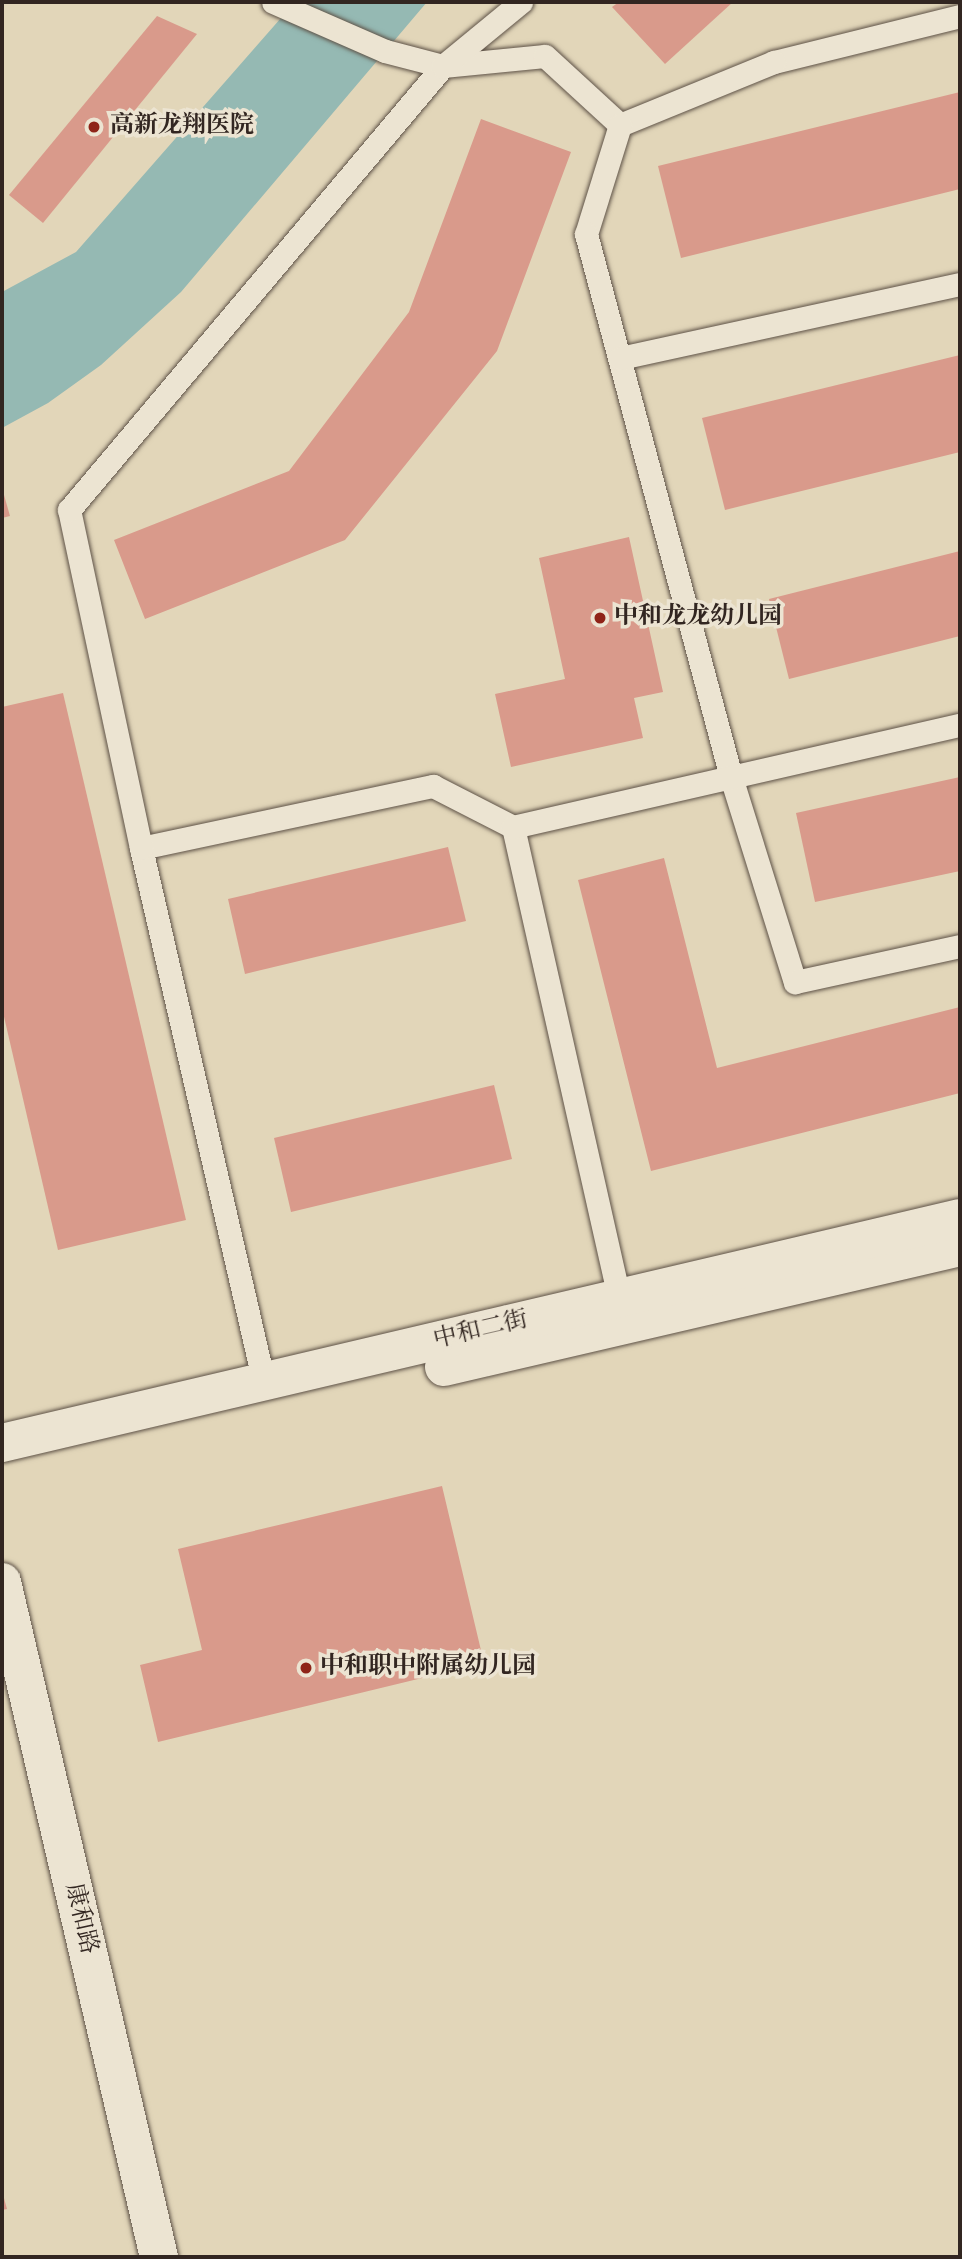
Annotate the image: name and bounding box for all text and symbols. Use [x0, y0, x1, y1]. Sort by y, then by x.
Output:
place label: 高新龙翔医院 [110, 113, 254, 141]
marker: 高新龙翔医院 [84, 117, 104, 137]
place label: 中和龙龙幼儿园 [614, 604, 782, 632]
marker: 中和龙龙幼儿园 [592, 610, 608, 626]
street label: 中和二街 [431, 1306, 531, 1356]
place label: 中和职中附属幼儿园 [320, 1654, 536, 1682]
marker: 中和职中附属幼儿园 [298, 1660, 314, 1676]
street label: 康和路 [58, 1881, 102, 1957]

